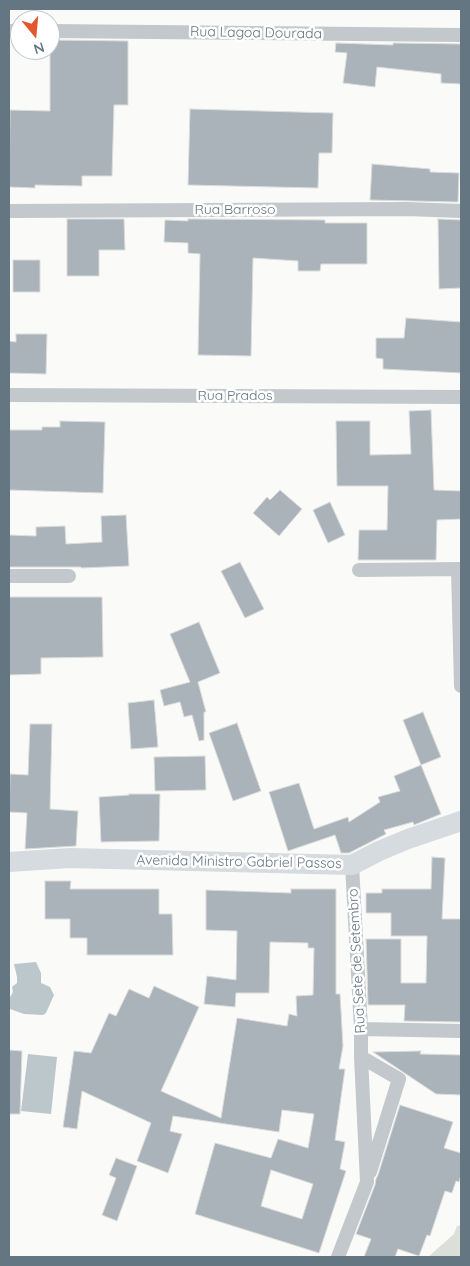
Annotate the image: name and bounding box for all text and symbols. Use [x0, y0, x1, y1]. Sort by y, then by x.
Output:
north arrow [10, 10, 60, 60]
street label: Rua Lagoa Dourada [190, 23, 322, 43]
text: N [32, 38, 47, 58]
street label: Rua Barroso [194, 202, 276, 218]
street label: Rua Prados [197, 388, 273, 404]
street label: Avenida Ministro Gabriel Passos [136, 852, 342, 872]
street label: Rua Sete de Setembro [345, 888, 369, 1034]

